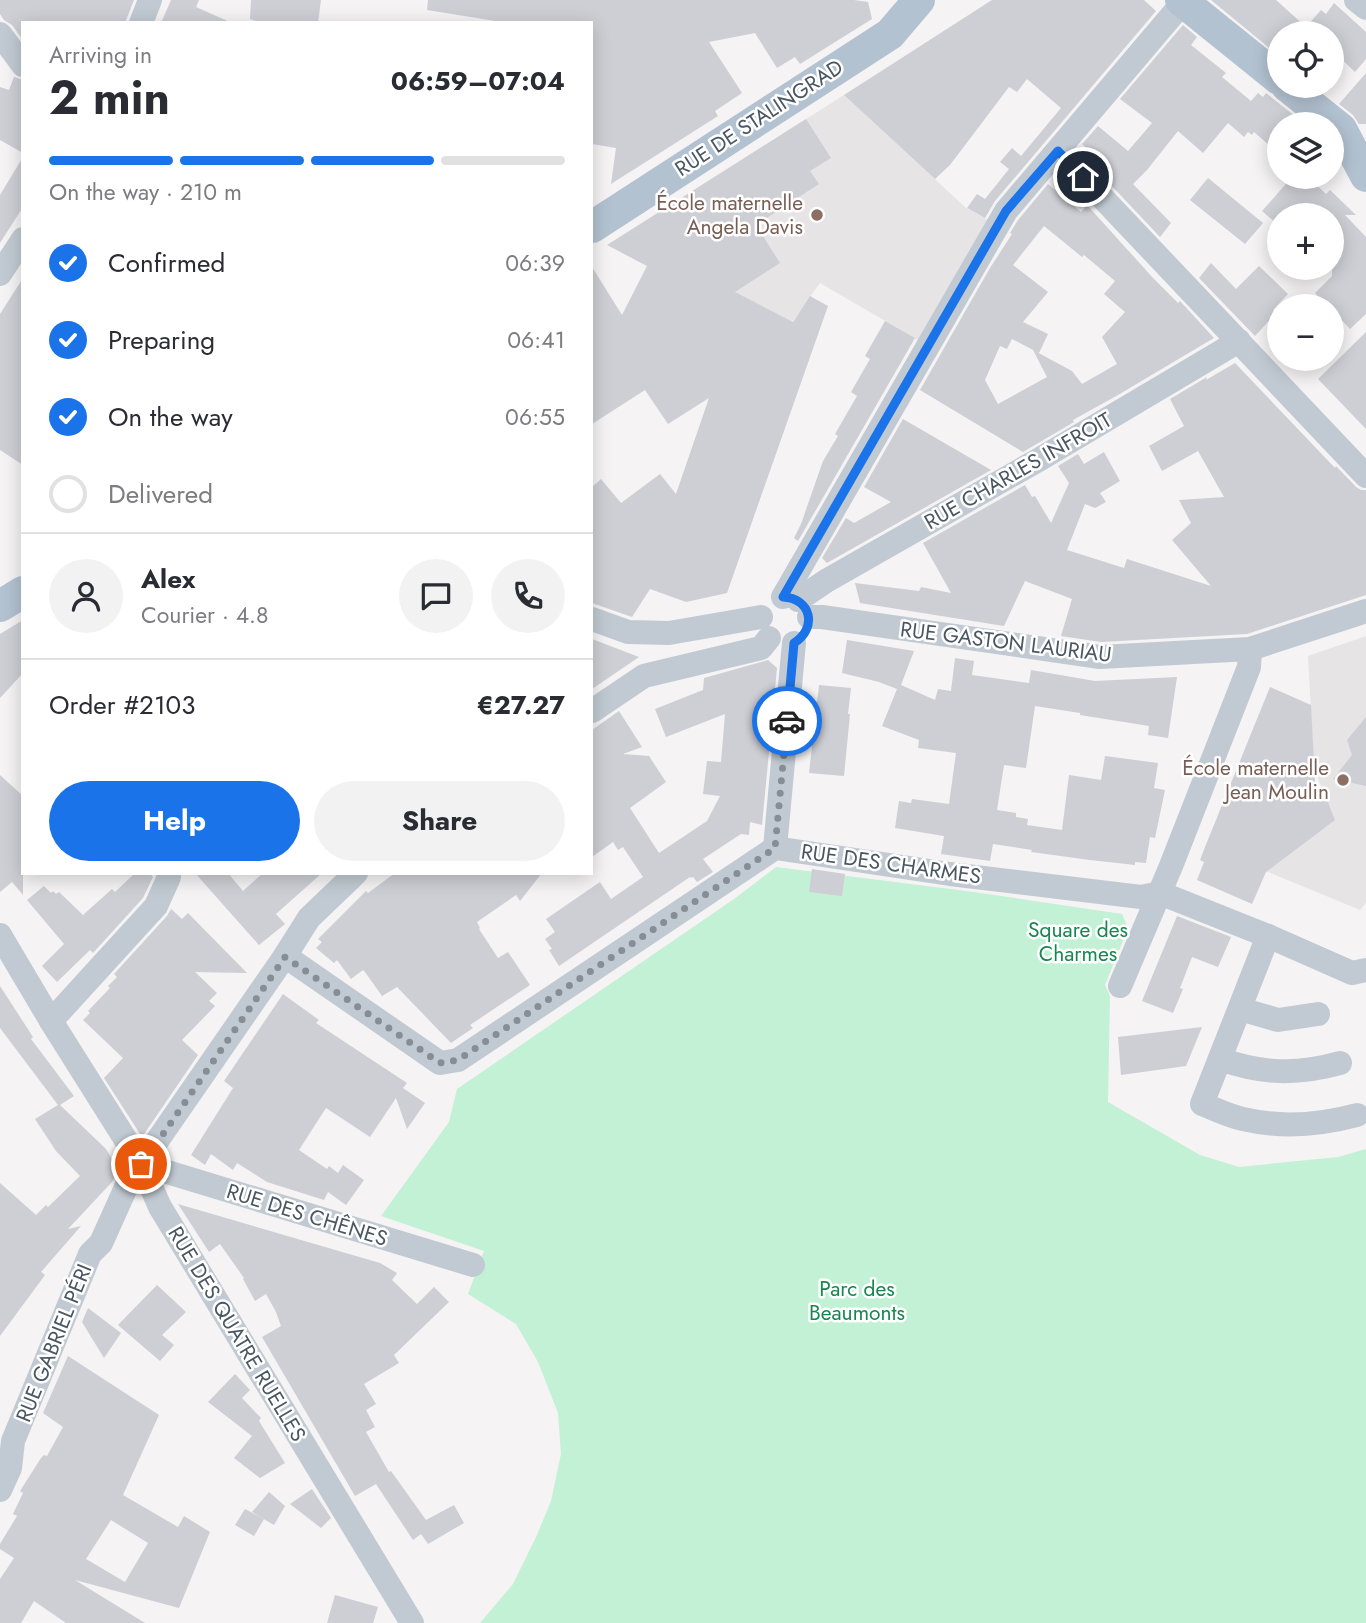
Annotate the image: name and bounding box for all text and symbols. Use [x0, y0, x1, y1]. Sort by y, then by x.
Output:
map controls [1267, 21, 1344, 371]
button: locate [1267, 21, 1344, 98]
text: Arriving in [49, 38, 152, 72]
street label: RUE DE STALINGRAD [669, 52, 849, 184]
text: 06:59–07:04 [391, 62, 565, 100]
text: 2 min [49, 65, 170, 131]
button: layers [1267, 112, 1344, 189]
pin [1053, 147, 1113, 207]
icon: home [1064, 158, 1102, 196]
text: On the way · 210 m [49, 175, 242, 209]
place label: École maternelle Angela Davis [656, 188, 803, 242]
button: + [1267, 203, 1344, 280]
marker: École maternelle Angela Davis [809, 207, 825, 223]
icon: check [49, 244, 87, 282]
text: Confirmed [108, 244, 225, 282]
text: 06:39 [505, 246, 565, 280]
button: − [1267, 294, 1344, 371]
icon: check [49, 321, 87, 359]
text: Preparing [108, 321, 215, 359]
text: 06:41 [507, 323, 565, 357]
icon: check [49, 398, 87, 436]
text: On the way [108, 398, 233, 436]
text: 06:55 [505, 400, 565, 434]
street label: RUE CHARLES INFROIT [919, 405, 1117, 537]
text: Delivered [108, 475, 213, 513]
button: person [49, 559, 123, 633]
button: chat [399, 559, 473, 633]
button: phone [491, 559, 565, 633]
text: Alex [141, 560, 195, 598]
text: Courier · 4.8 [141, 598, 269, 632]
street label: RUE GASTON LAURIAU [899, 614, 1113, 670]
text: Order #2103 [49, 686, 195, 724]
text: €27.27 [477, 686, 565, 724]
courier [752, 686, 822, 756]
icon: car [768, 702, 806, 740]
place label: École maternelle Jean Moulin [1182, 753, 1329, 807]
marker: École maternelle Jean Moulin [1335, 772, 1351, 788]
button: Help [49, 781, 300, 861]
button: Share [314, 781, 565, 861]
street label: RUE DES CHARMES [799, 837, 983, 891]
park label: Square des Charmes [1028, 915, 1128, 969]
pin [111, 1134, 171, 1194]
icon: bag [122, 1145, 160, 1183]
street label: RUE DES CHÊNES [223, 1176, 391, 1254]
street label: RUE DES QUATRE RUELLES [161, 1221, 313, 1447]
street label: RUE GABRIEL PÉRI [9, 1259, 99, 1427]
park label: Parc des Beaumonts [809, 1274, 905, 1328]

